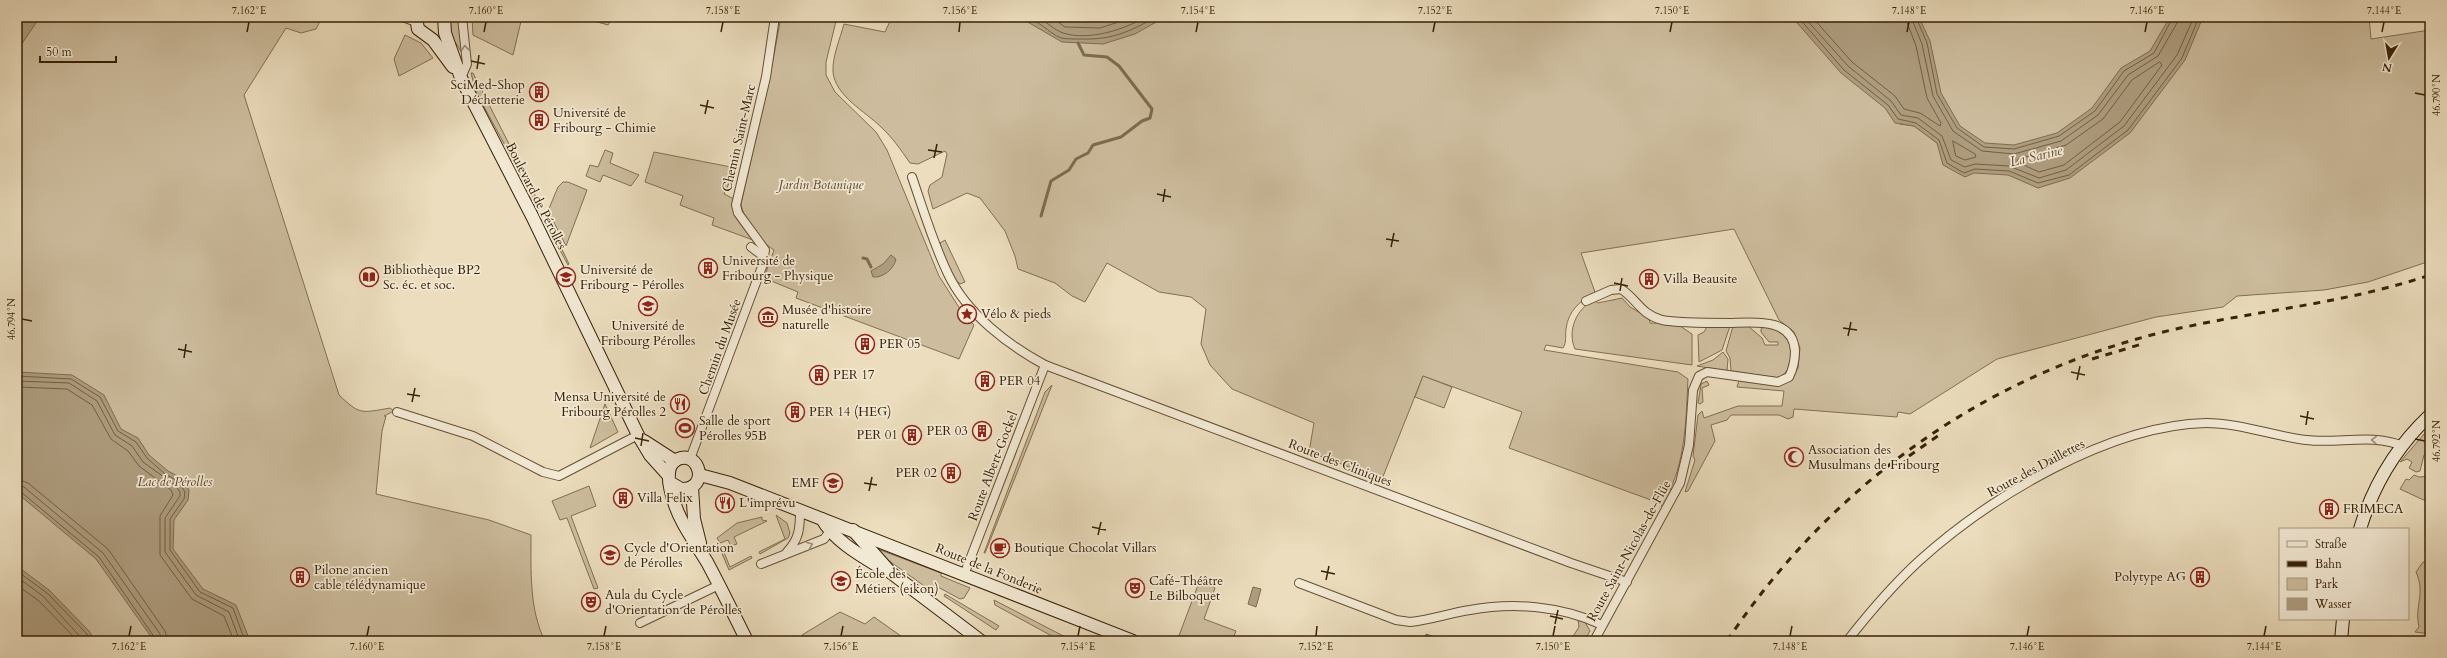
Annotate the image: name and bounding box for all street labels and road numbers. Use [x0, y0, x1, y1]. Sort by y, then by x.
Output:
street label: Chemin Saint-Marc [718, 82, 760, 194]
street label: Boulevard de Pérolles [501, 139, 571, 253]
street label: Chemin du Musée [694, 296, 746, 398]
street label: Route Albert-Gockel [964, 408, 1022, 523]
street label: Route des Cliniques [1286, 435, 1394, 491]
street label: Route des Daillettes [1984, 435, 2088, 501]
street label: Route Saint-Nicolas-de-Flüe [1583, 477, 1675, 625]
street label: Route de la Fonderie [933, 539, 1045, 599]

